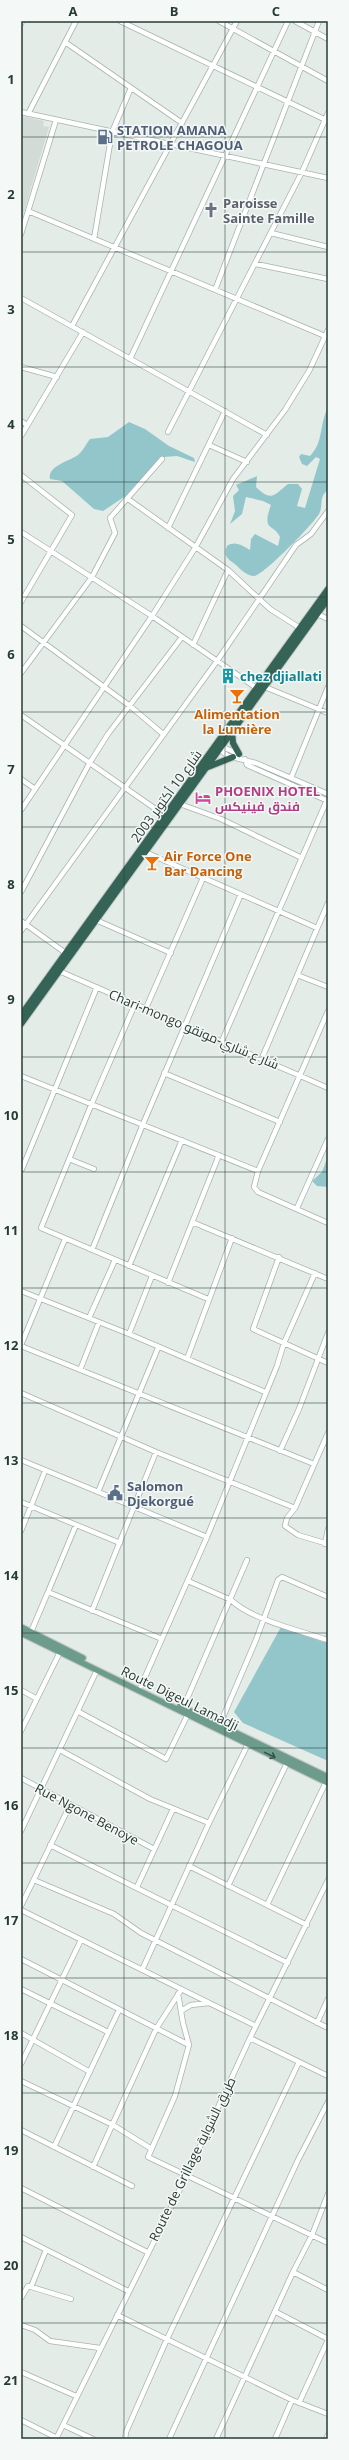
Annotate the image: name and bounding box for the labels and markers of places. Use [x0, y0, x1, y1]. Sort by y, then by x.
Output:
place label: STATION AMANA PETROLE CHAGOUA [117, 121, 243, 154]
fuel station icon: STATION AMANA PETROLE CHAGOUA [96, 128, 114, 146]
place label: Paroisse Sainte Famille [223, 194, 315, 227]
church icon: Paroisse Sainte Famille [202, 201, 220, 219]
building icon: chez djiallati [219, 667, 237, 685]
place label: chez djiallati [240, 667, 322, 685]
bar icon: Alimentation la Lumière [228, 687, 246, 705]
place label: Alimentation la Lumière [194, 705, 280, 738]
place label: PHOENIX HOTEL فندق فينيكس [215, 782, 320, 815]
hotel icon: PHOENIX HOTEL فندق فينيكس [194, 789, 212, 807]
place label: Air Force One Bar Dancing [164, 847, 252, 880]
bar icon: Air Force One Bar Dancing [143, 854, 161, 872]
place label: Salomon Djekorgué [127, 1477, 194, 1510]
public building icon: Salomon Djekorgué [106, 1484, 124, 1502]

